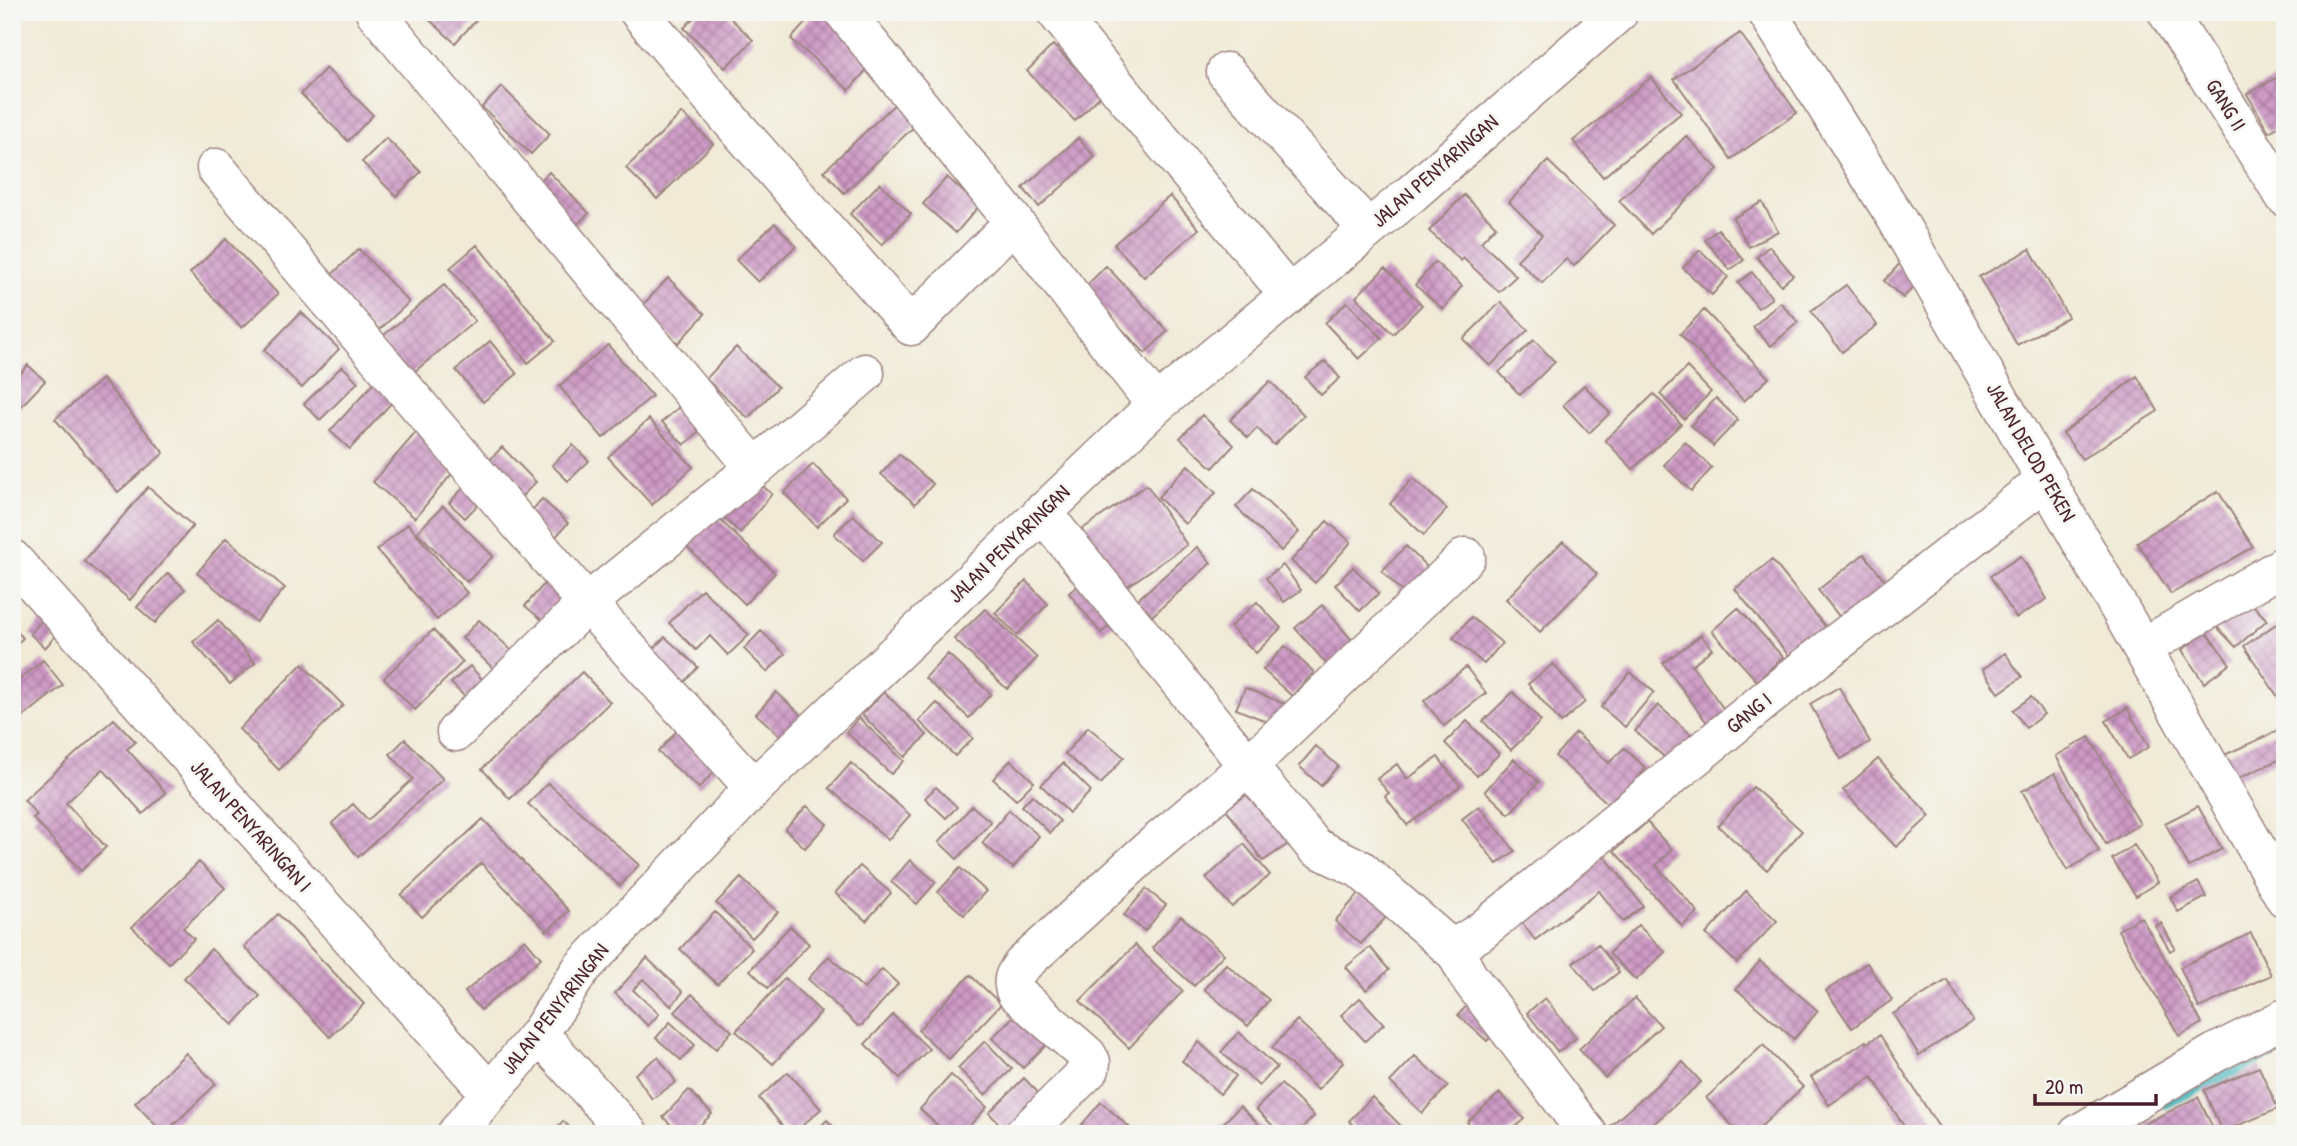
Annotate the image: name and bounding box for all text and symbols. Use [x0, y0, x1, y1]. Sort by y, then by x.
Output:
street label: GANG II [2199, 73, 2254, 136]
street label: JALAN PENYARINGAN [1365, 107, 1504, 234]
street label: JALAN DELOD PEKEN [1980, 377, 2083, 527]
street label: JALAN PENYARINGAN [941, 478, 1076, 609]
street label: GANG I [1720, 685, 1778, 740]
street label: JALAN PENYARINGAN I [184, 753, 319, 898]
street label: JALAN PENYARINGAN [494, 937, 615, 1080]
scale bar [2035, 1062, 2155, 1106]
text: 20 m [2045, 1072, 2083, 1101]

